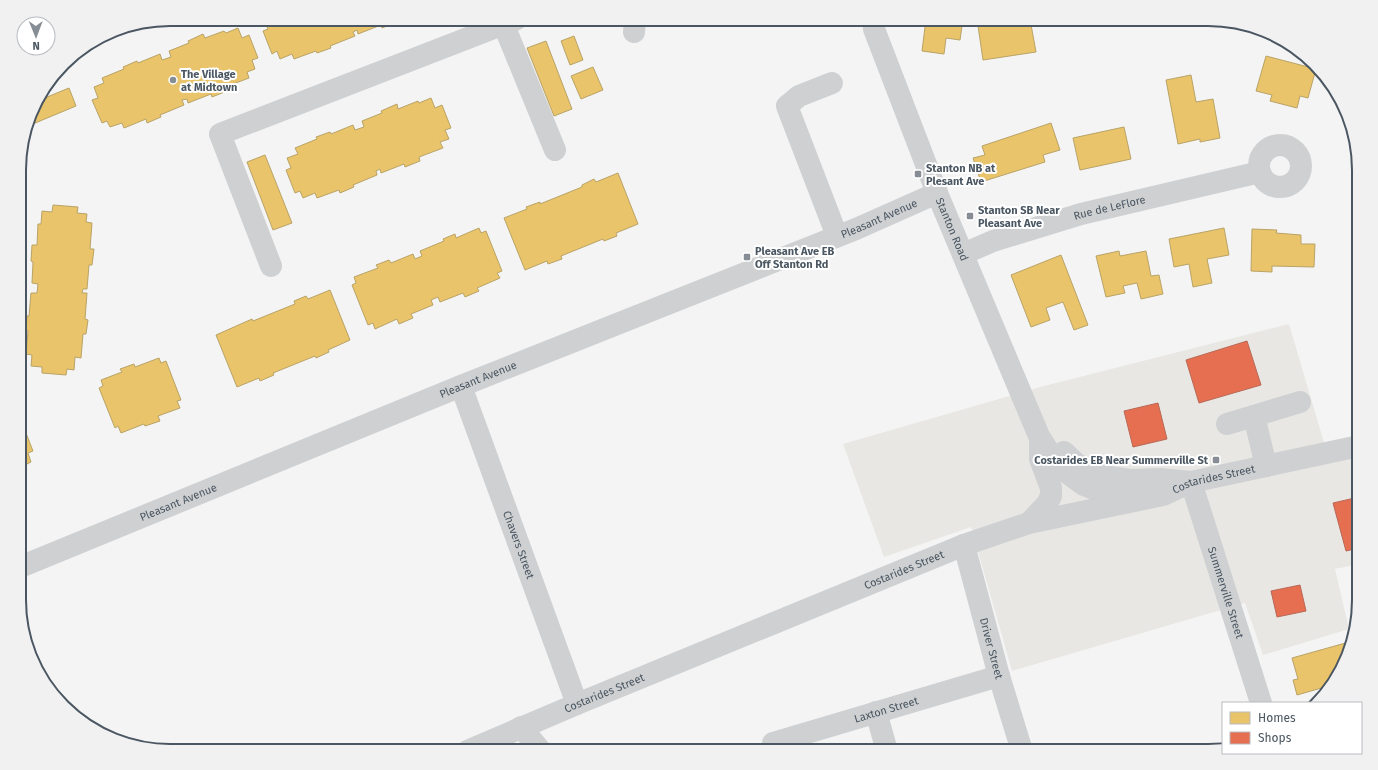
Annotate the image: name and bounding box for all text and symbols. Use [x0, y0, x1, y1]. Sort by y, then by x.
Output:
north arrow [16, 16, 56, 56]
text: N [32, 39, 40, 52]
place label: The Village at Midtown [181, 68, 237, 94]
marker: The Village at Midtown [168, 75, 178, 85]
place label: Stanton NB at Plesant Ave [926, 162, 996, 188]
marker: Stanton NB at Plesant Ave [913, 169, 923, 179]
street label: Rue de LeFlore [1072, 193, 1147, 223]
street label: Stanton Road [933, 196, 971, 263]
street label: Pleasant Avenue [839, 197, 919, 241]
place label: Stanton SB Near Pleasant Ave [978, 204, 1060, 230]
marker: Stanton SB Near Pleasant Ave [965, 211, 975, 221]
place label: Pleasant Ave EB Off Stanton Rd [755, 245, 835, 271]
marker: Pleasant Ave EB Off Stanton Rd [742, 252, 752, 262]
street label: Pleasant Avenue [438, 358, 519, 401]
place label: Costarides EB Near Summerville St [1034, 454, 1209, 467]
marker: Costarides EB Near Summerville St [1211, 455, 1221, 465]
street label: Costarides Street [1170, 462, 1256, 497]
street label: Pleasant Avenue [138, 481, 219, 524]
street label: Chavers Street [500, 509, 537, 581]
street label: Summerville Street [1205, 545, 1246, 640]
street label: Costarides Street [862, 548, 946, 592]
street label: Driver Street [977, 616, 1006, 681]
street label: Costarides Street [562, 671, 646, 716]
street label: Laxton Street [853, 694, 920, 726]
legend [1222, 702, 1362, 754]
text: Homes [1258, 711, 1296, 725]
text: Shops [1258, 731, 1292, 745]

